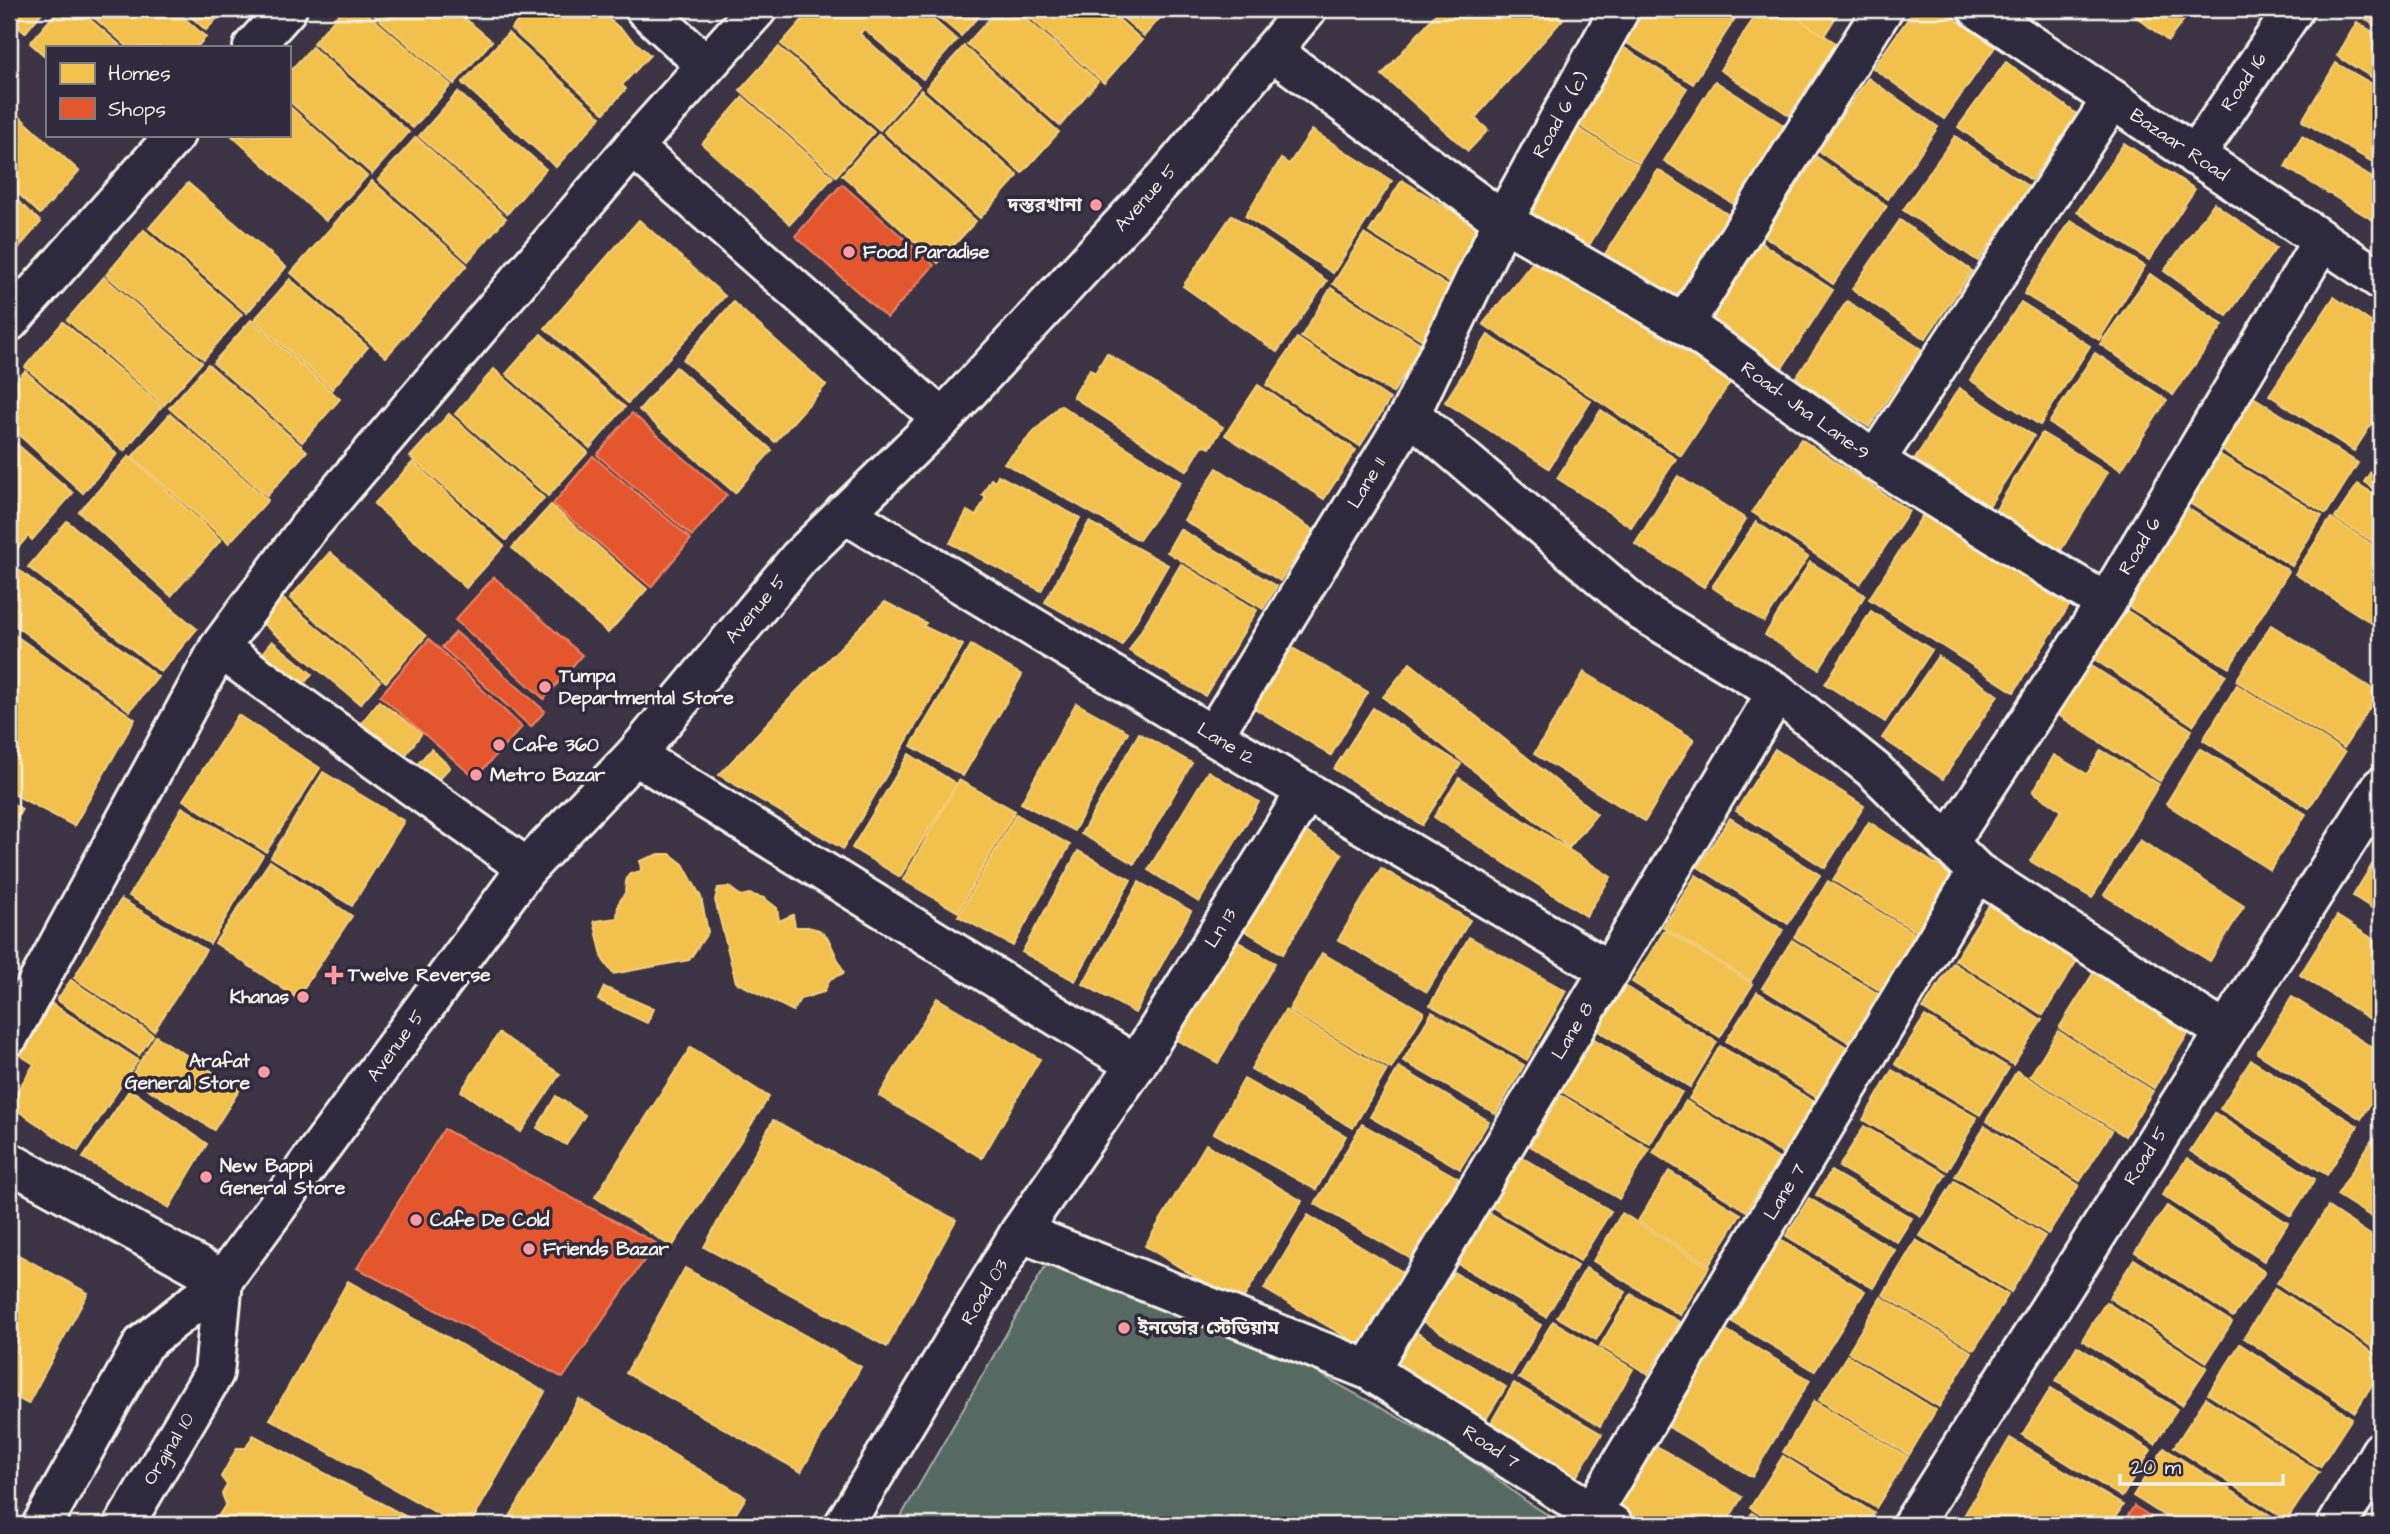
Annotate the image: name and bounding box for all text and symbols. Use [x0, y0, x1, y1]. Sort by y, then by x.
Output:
legend [46, 46, 290, 136]
street label: Road 16 [2214, 47, 2274, 117]
text: Homes [108, 59, 171, 88]
street label: Road 6 (c) [1526, 67, 1596, 163]
text: Shops [108, 95, 166, 125]
street label: Bazaar Road [2124, 102, 2234, 188]
street label: Avenue 5 [1108, 158, 1184, 238]
place label: দস্তরখানা [1007, 192, 1083, 219]
marker: দস্তরখানা [1088, 197, 1104, 213]
place label: Food Paradise [863, 239, 990, 266]
marker: Food Paradise [841, 244, 857, 260]
street label: Road- Jha Lane-9 [1735, 355, 1875, 467]
street label: Lane 11 [1341, 452, 1393, 514]
street label: Road 6 [2112, 512, 2168, 580]
street label: Avenue 5 [719, 568, 793, 649]
place label: Tumpa Departmental Store [558, 663, 735, 712]
marker: Tumpa Departmental Store [537, 679, 553, 695]
street label: Lane 12 [1192, 716, 1260, 772]
place label: Cafe 360 [513, 732, 599, 759]
marker: Cafe 360 [491, 737, 507, 753]
place label: Metro Bazar [490, 762, 606, 789]
marker: Metro Bazar [468, 767, 484, 783]
street label: Ln 13 [1198, 903, 1244, 953]
place label: Twelve Reverse [347, 962, 491, 989]
marker: Twelve Reverse [326, 967, 342, 983]
place label: Khanas [230, 984, 289, 1011]
marker: Khanas [295, 989, 311, 1005]
street label: Lane 8 [1545, 997, 1601, 1065]
street label: Avenue 5 [361, 1004, 432, 1087]
place label: Arafat General Store [125, 1048, 251, 1097]
marker: Arafat General Store [256, 1064, 272, 1080]
street label: Road 5 [2117, 1121, 2175, 1191]
place label: New Bappi General Store [220, 1153, 346, 1202]
street label: Lane 7 [1757, 1158, 1813, 1225]
marker: New Bappi General Store [198, 1169, 214, 1185]
place label: Cafe De Cold [430, 1207, 550, 1234]
marker: Cafe De Cold [408, 1212, 424, 1228]
place label: Friends Bazar [543, 1236, 669, 1263]
marker: Friends Bazar [521, 1241, 537, 1257]
street label: Road 03 [955, 1254, 1016, 1330]
place label: ইনডোর স্টেডিয়াম [1137, 1315, 1280, 1342]
marker: ইনডোর স্টেডিয়াম [1116, 1320, 1132, 1336]
street label: Orginal 10 [137, 1408, 202, 1491]
street label: Road 7 [1457, 1419, 1525, 1476]
scale bar [2120, 1443, 2283, 1487]
text: 20 m [2131, 1453, 2182, 1482]

